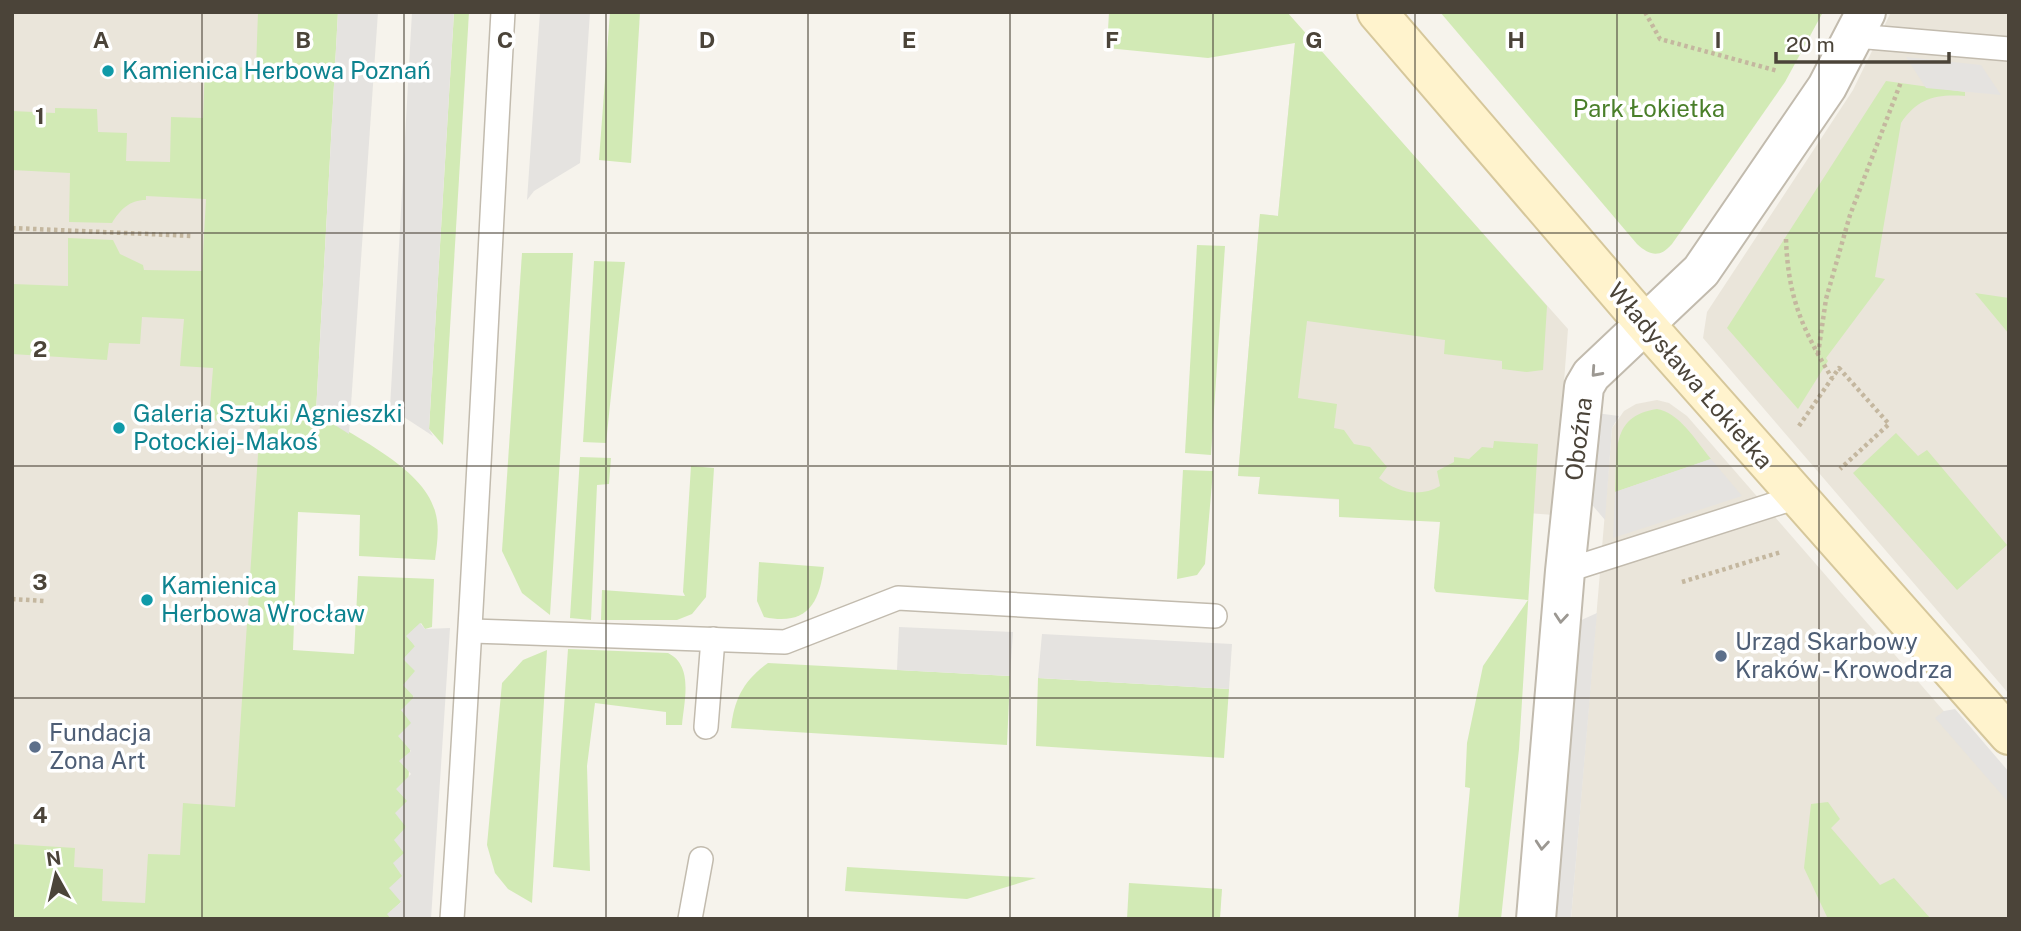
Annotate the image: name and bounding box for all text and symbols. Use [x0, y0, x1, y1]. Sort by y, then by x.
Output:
scale bar [1776, 21, 1949, 65]
text: A [93, 26, 110, 53]
text: B [295, 26, 311, 53]
text: C [497, 26, 513, 53]
text: D [699, 26, 715, 53]
text: E [902, 26, 916, 53]
text: F [1105, 26, 1119, 53]
text: G [1305, 26, 1323, 53]
text: H [1507, 26, 1525, 53]
text: I [1714, 26, 1722, 53]
text: 20 m [1786, 32, 1835, 57]
place label: Kamienica Herbowa Poznań [122, 56, 431, 84]
marker: Kamienica Herbowa Poznań [100, 63, 116, 79]
park label: Park Łokietka [1573, 94, 1725, 122]
text: 1 [35, 102, 45, 129]
street label: Władysława Łokietka [1602, 277, 1779, 474]
text: 2 [33, 335, 47, 362]
one-way arrow [1592, 364, 1604, 377]
street label: Oboźna [1559, 396, 1597, 482]
place label: Galeria Sztuki Agnieszki Potockiej-Makoś [133, 399, 403, 455]
marker: Galeria Sztuki Agnieszki Potockiej-Makoś [111, 420, 127, 436]
text: 3 [32, 568, 48, 595]
place label: Kamienica Herbowa Wrocław [161, 571, 365, 627]
marker: Kamienica Herbowa Wrocław [139, 592, 155, 608]
one-way arrow [1554, 613, 1569, 624]
place label: Urząd Skarbowy Kraków - Krowodrza [1735, 627, 1953, 683]
marker: Urząd Skarbowy Kraków - Krowodrza [1713, 648, 1729, 664]
place label: Fundacja Zona Art [49, 718, 151, 774]
marker: Fundacja Zona Art [27, 739, 43, 755]
text: 4 [32, 801, 48, 828]
north arrow [21, 840, 91, 910]
one-way arrow [1535, 840, 1550, 851]
text: N [45, 846, 63, 870]

